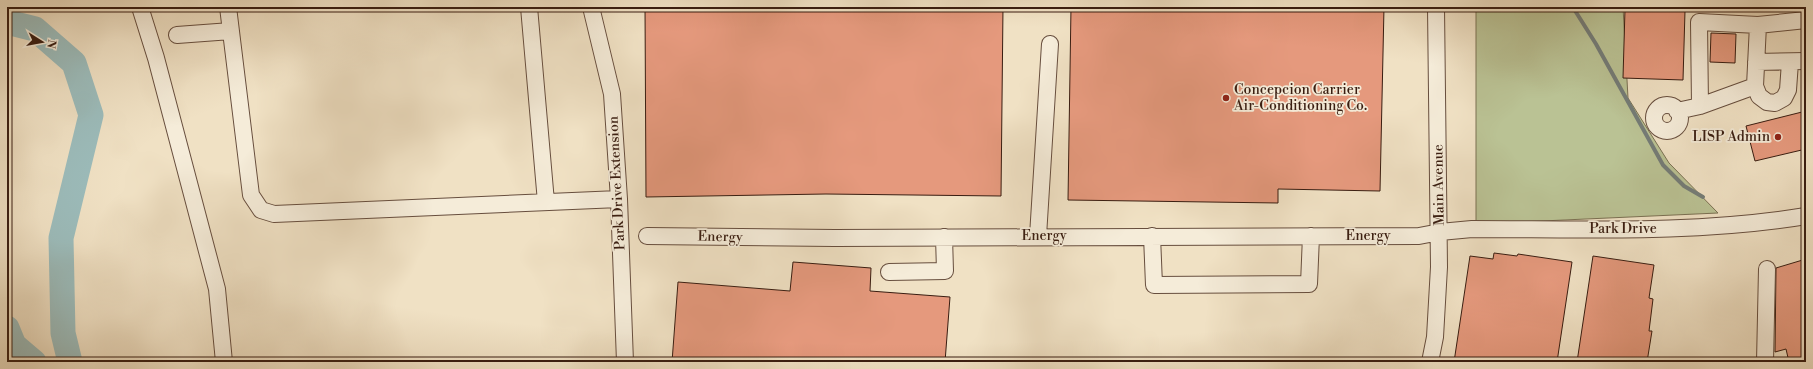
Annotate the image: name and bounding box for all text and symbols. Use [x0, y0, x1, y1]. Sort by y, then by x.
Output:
north arrow [22, 22, 62, 62]
text: N [43, 38, 59, 50]
place label: Concepcion Carrier Air-Conditioning Co. [1233, 81, 1367, 115]
marker: Concepcion Carrier Air-Conditioning Co. [1221, 93, 1231, 103]
street label: Park Drive Extension [604, 115, 630, 251]
place label: LISP Admin [1692, 128, 1771, 146]
marker: LISP Admin [1773, 132, 1783, 142]
street label: Main Avenue [1429, 144, 1449, 226]
street label: Park Drive [1589, 220, 1657, 238]
street label: Energy [1021, 227, 1067, 245]
street label: Energy [1345, 227, 1391, 245]
street label: Energy [697, 228, 743, 246]

